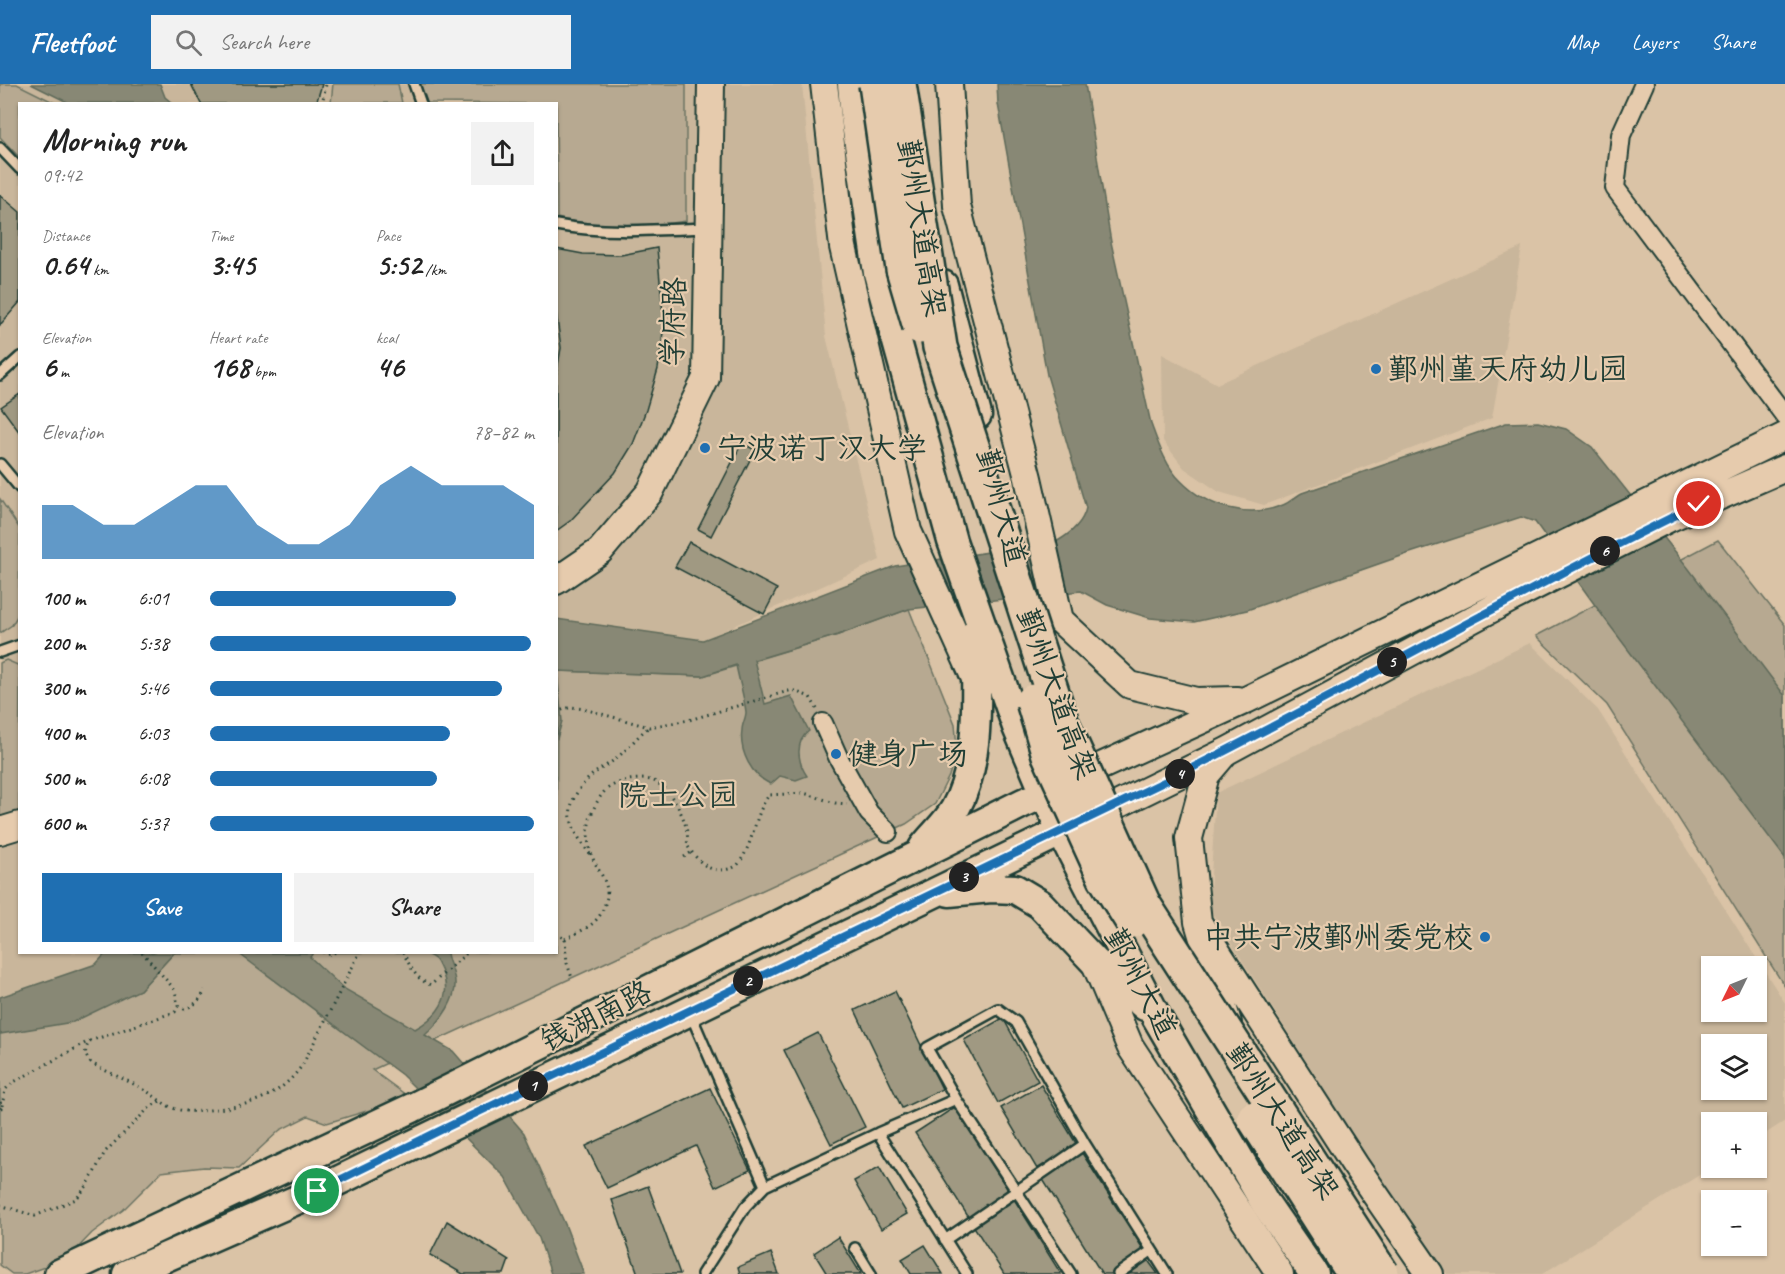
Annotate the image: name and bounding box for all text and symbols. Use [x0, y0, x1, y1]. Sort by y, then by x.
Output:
search box [151, 15, 571, 69]
text: Fleetfoot [30, 25, 115, 60]
icon: search [172, 26, 205, 59]
text: Search here [220, 28, 309, 56]
text: Map [1566, 29, 1599, 55]
text: Layers [1632, 29, 1678, 55]
text: Share [1711, 29, 1755, 55]
text: Morning run [42, 119, 186, 161]
button: share [471, 122, 534, 185]
street label: 鄞州大道高架 [889, 136, 955, 320]
text: 09:42 [42, 163, 82, 188]
text: Distance [42, 226, 90, 246]
text: Time [209, 226, 233, 246]
text: Pace [376, 226, 401, 246]
text: 0.64 [42, 246, 89, 284]
text: 3:45 [209, 246, 255, 284]
text: 5:52 [376, 246, 421, 284]
text: km [89, 260, 109, 280]
text: /km [421, 260, 446, 280]
street label: 学府路 [652, 276, 694, 368]
text: Elevation [42, 328, 91, 348]
text: Heart rate [209, 328, 267, 348]
text: kcal [376, 328, 397, 348]
text: 6 [42, 348, 56, 386]
text: 168 [209, 348, 250, 386]
text: 46 [376, 348, 404, 386]
place label: 鄞州堇天府幼儿园 [1388, 350, 1628, 388]
text: m [56, 362, 69, 382]
text: bpm [250, 362, 276, 382]
marker: 鄞州堇天府幼儿园 [1369, 362, 1383, 376]
text: Elevation [42, 420, 104, 445]
text: 78–82 m [473, 420, 534, 445]
place label: 宁波诺丁汉大学 [717, 429, 927, 467]
marker: 宁波诺丁汉大学 [698, 441, 712, 455]
street label: 鄞州大道 [968, 444, 1036, 570]
pin [1673, 478, 1724, 529]
icon: check [1682, 487, 1715, 520]
pin: 6 [1590, 536, 1620, 566]
text: 6 [1601, 541, 1609, 561]
text: 100 m [42, 586, 85, 611]
text: 6:01 [138, 586, 169, 611]
street label: 鄞州大道高架 [1008, 603, 1106, 785]
text: 200 m [42, 631, 85, 656]
text: 5:38 [138, 631, 169, 656]
pin: 5 [1377, 647, 1407, 677]
text: 5 [1389, 652, 1395, 672]
text: 300 m [42, 676, 85, 701]
text: 5:46 [138, 676, 169, 701]
text: 400 m [42, 721, 85, 746]
text: 6:03 [138, 721, 169, 746]
place label: 健身广场 [848, 735, 968, 773]
marker: 健身广场 [829, 747, 843, 761]
pin: 4 [1165, 759, 1195, 789]
text: 4 [1176, 764, 1184, 784]
text: 500 m [42, 766, 85, 791]
text: 6:08 [138, 766, 169, 791]
park label: 院士公园 [618, 776, 738, 814]
text: 600 m [42, 811, 86, 836]
text: 5:37 [138, 811, 169, 836]
pin: 3 [949, 862, 979, 892]
text: 3 [960, 867, 968, 887]
button: Save [42, 873, 282, 942]
button: Share [294, 873, 534, 942]
place label: 中共宁波鄞州委党校 [1203, 918, 1473, 956]
street label: 鄞州大道 [1096, 921, 1186, 1045]
marker: 中共宁波鄞州委党校 [1478, 930, 1492, 944]
north arrow [1701, 956, 1767, 1022]
map controls [1701, 956, 1767, 1256]
pin: 2 [733, 966, 763, 996]
text: 2 [744, 971, 752, 991]
street label: 钱湖南路 [534, 972, 658, 1060]
button: layers [1701, 1034, 1767, 1100]
street label: 鄞州大道高架 [1218, 1035, 1348, 1207]
pin: 1 [518, 1071, 548, 1101]
text: 1 [529, 1076, 537, 1096]
button: + [1701, 1112, 1767, 1178]
pin [291, 1165, 342, 1216]
icon: arrive [300, 1174, 333, 1207]
button: − [1701, 1190, 1767, 1256]

